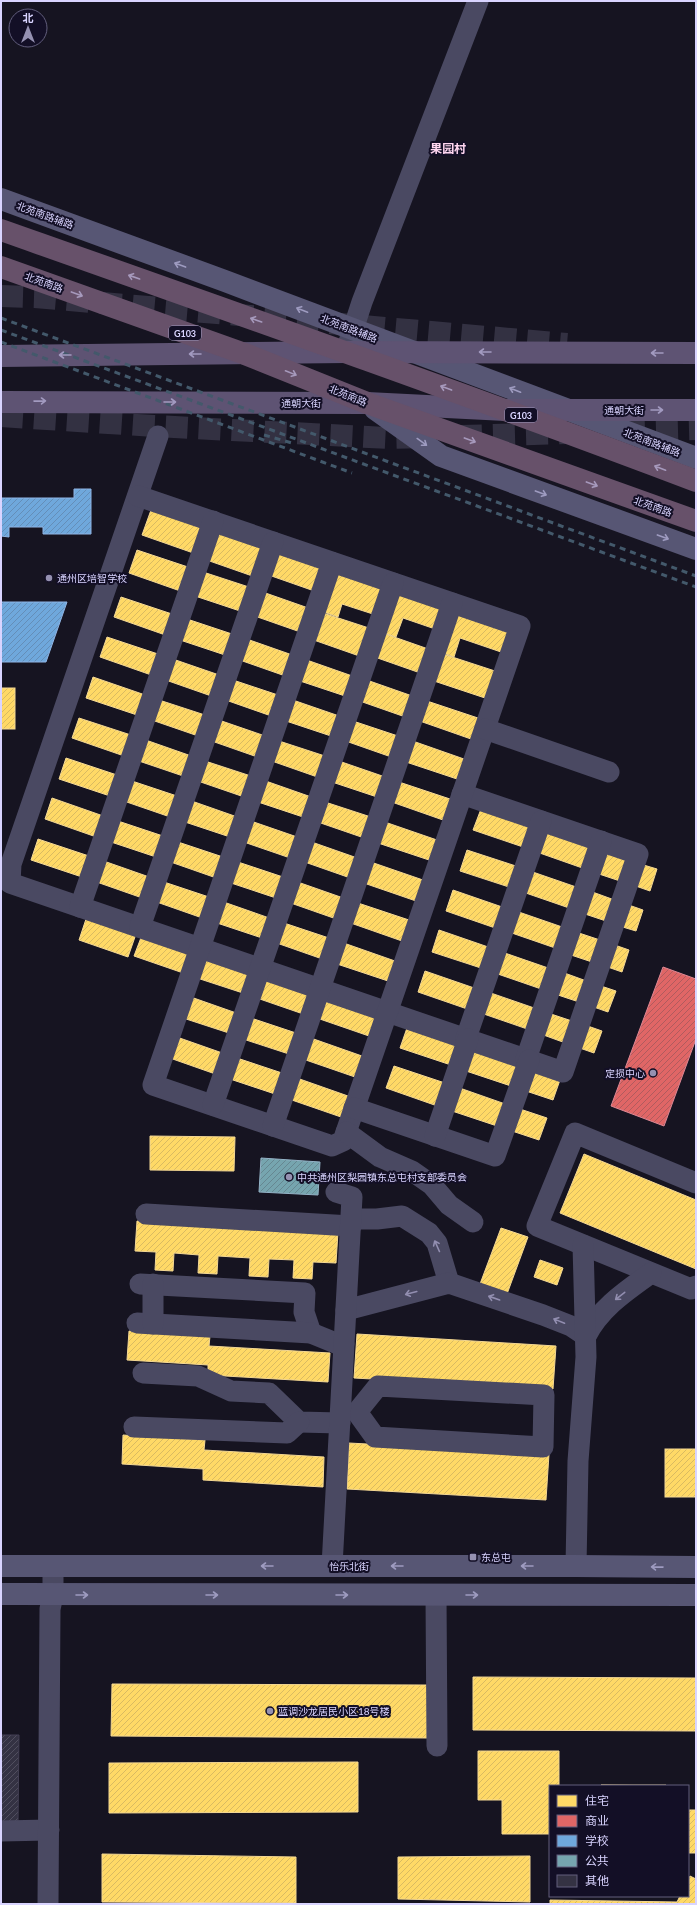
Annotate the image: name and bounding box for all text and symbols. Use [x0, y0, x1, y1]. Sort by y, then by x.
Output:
north arrow [8, 8, 48, 48]
text: 北 [23, 11, 34, 24]
district label: 果园村 [430, 141, 466, 156]
street label: 北苑南路辅路 [15, 199, 75, 231]
one-way arrow [174, 260, 186, 268]
street label: 北苑南路 [23, 270, 65, 294]
one-way arrow [127, 273, 140, 280]
one-way arrow [71, 291, 84, 298]
one-way arrow [295, 306, 308, 313]
street label: 北苑南路辅路 [319, 312, 379, 344]
one-way arrow [251, 316, 263, 324]
road number: G103 [169, 326, 201, 340]
one-way arrow [479, 348, 492, 356]
one-way arrow [651, 349, 664, 357]
one-way arrow [189, 350, 202, 358]
one-way arrow [59, 351, 72, 359]
one-way arrow [285, 369, 297, 377]
street label: 北苑南路 [327, 382, 369, 408]
one-way arrow [440, 383, 452, 391]
one-way arrow [510, 386, 522, 394]
one-way arrow [33, 397, 46, 405]
street label: 通朝大街 [281, 397, 321, 409]
one-way arrow [163, 398, 176, 406]
street label: 通朝大街 [604, 404, 644, 416]
one-way arrow [650, 406, 663, 414]
road number: G103 [505, 408, 537, 422]
street label: 北苑南路辅路 [622, 426, 682, 458]
one-way arrow [463, 437, 476, 444]
one-way arrow [416, 438, 427, 446]
one-way arrow [654, 463, 666, 471]
one-way arrow [585, 481, 598, 488]
one-way arrow [534, 489, 546, 497]
street label: 北苑南路 [632, 494, 674, 518]
one-way arrow [656, 534, 668, 542]
place label: 通州区培智学校 [57, 572, 127, 584]
marker: 通州区培智学校 [44, 573, 54, 583]
place label: 定损中心 [605, 1067, 645, 1079]
marker: 定损中心 [648, 1068, 658, 1078]
place label: 中共通州区梨园镇东总屯村支部委员会 [297, 1171, 467, 1183]
marker: 中共通州区梨园镇东总屯村支部委员会 [284, 1172, 294, 1182]
one-way arrow [433, 1240, 440, 1252]
one-way arrow [405, 1290, 418, 1297]
one-way arrow [614, 1292, 625, 1300]
one-way arrow [488, 1294, 501, 1301]
one-way arrow [554, 1317, 566, 1325]
place label: 东总屯 [481, 1551, 511, 1563]
marker: 东总屯 [468, 1552, 478, 1562]
street label: 怡乐北街 [329, 1560, 369, 1572]
one-way arrow [261, 1562, 274, 1570]
one-way arrow [391, 1562, 404, 1570]
one-way arrow [521, 1562, 534, 1570]
one-way arrow [651, 1563, 664, 1571]
one-way arrow [75, 1591, 88, 1599]
one-way arrow [205, 1591, 218, 1599]
one-way arrow [335, 1591, 348, 1599]
one-way arrow [465, 1591, 478, 1599]
place label: 蓝调沙龙居民小区18号楼 [278, 1705, 390, 1717]
marker: 蓝调沙龙居民小区18号楼 [265, 1706, 275, 1716]
legend [549, 1785, 689, 1897]
text: 住宅 [585, 1793, 609, 1808]
text: 商业 [585, 1813, 609, 1828]
text: 学校 [585, 1833, 609, 1848]
text: 公共 [585, 1853, 609, 1868]
text: 其他 [585, 1873, 609, 1888]

